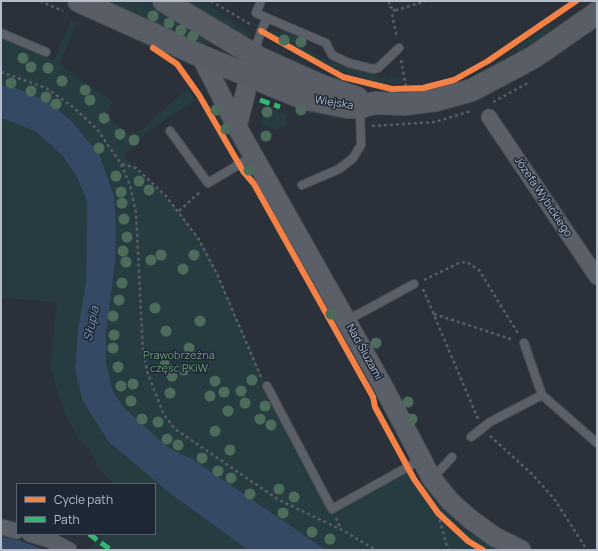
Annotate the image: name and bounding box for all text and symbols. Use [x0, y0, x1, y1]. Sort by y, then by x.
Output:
street label: Wiejska [314, 93, 354, 113]
street label: Józefa Wybickiego [511, 154, 575, 240]
water label: Słupia [81, 305, 103, 343]
street label: Nad Śluzami [343, 322, 385, 382]
park label: Prawobrzeżna część PKiW [143, 349, 215, 375]
legend [16, 483, 156, 535]
text: Cycle path [54, 491, 113, 508]
text: Path [54, 511, 80, 528]

